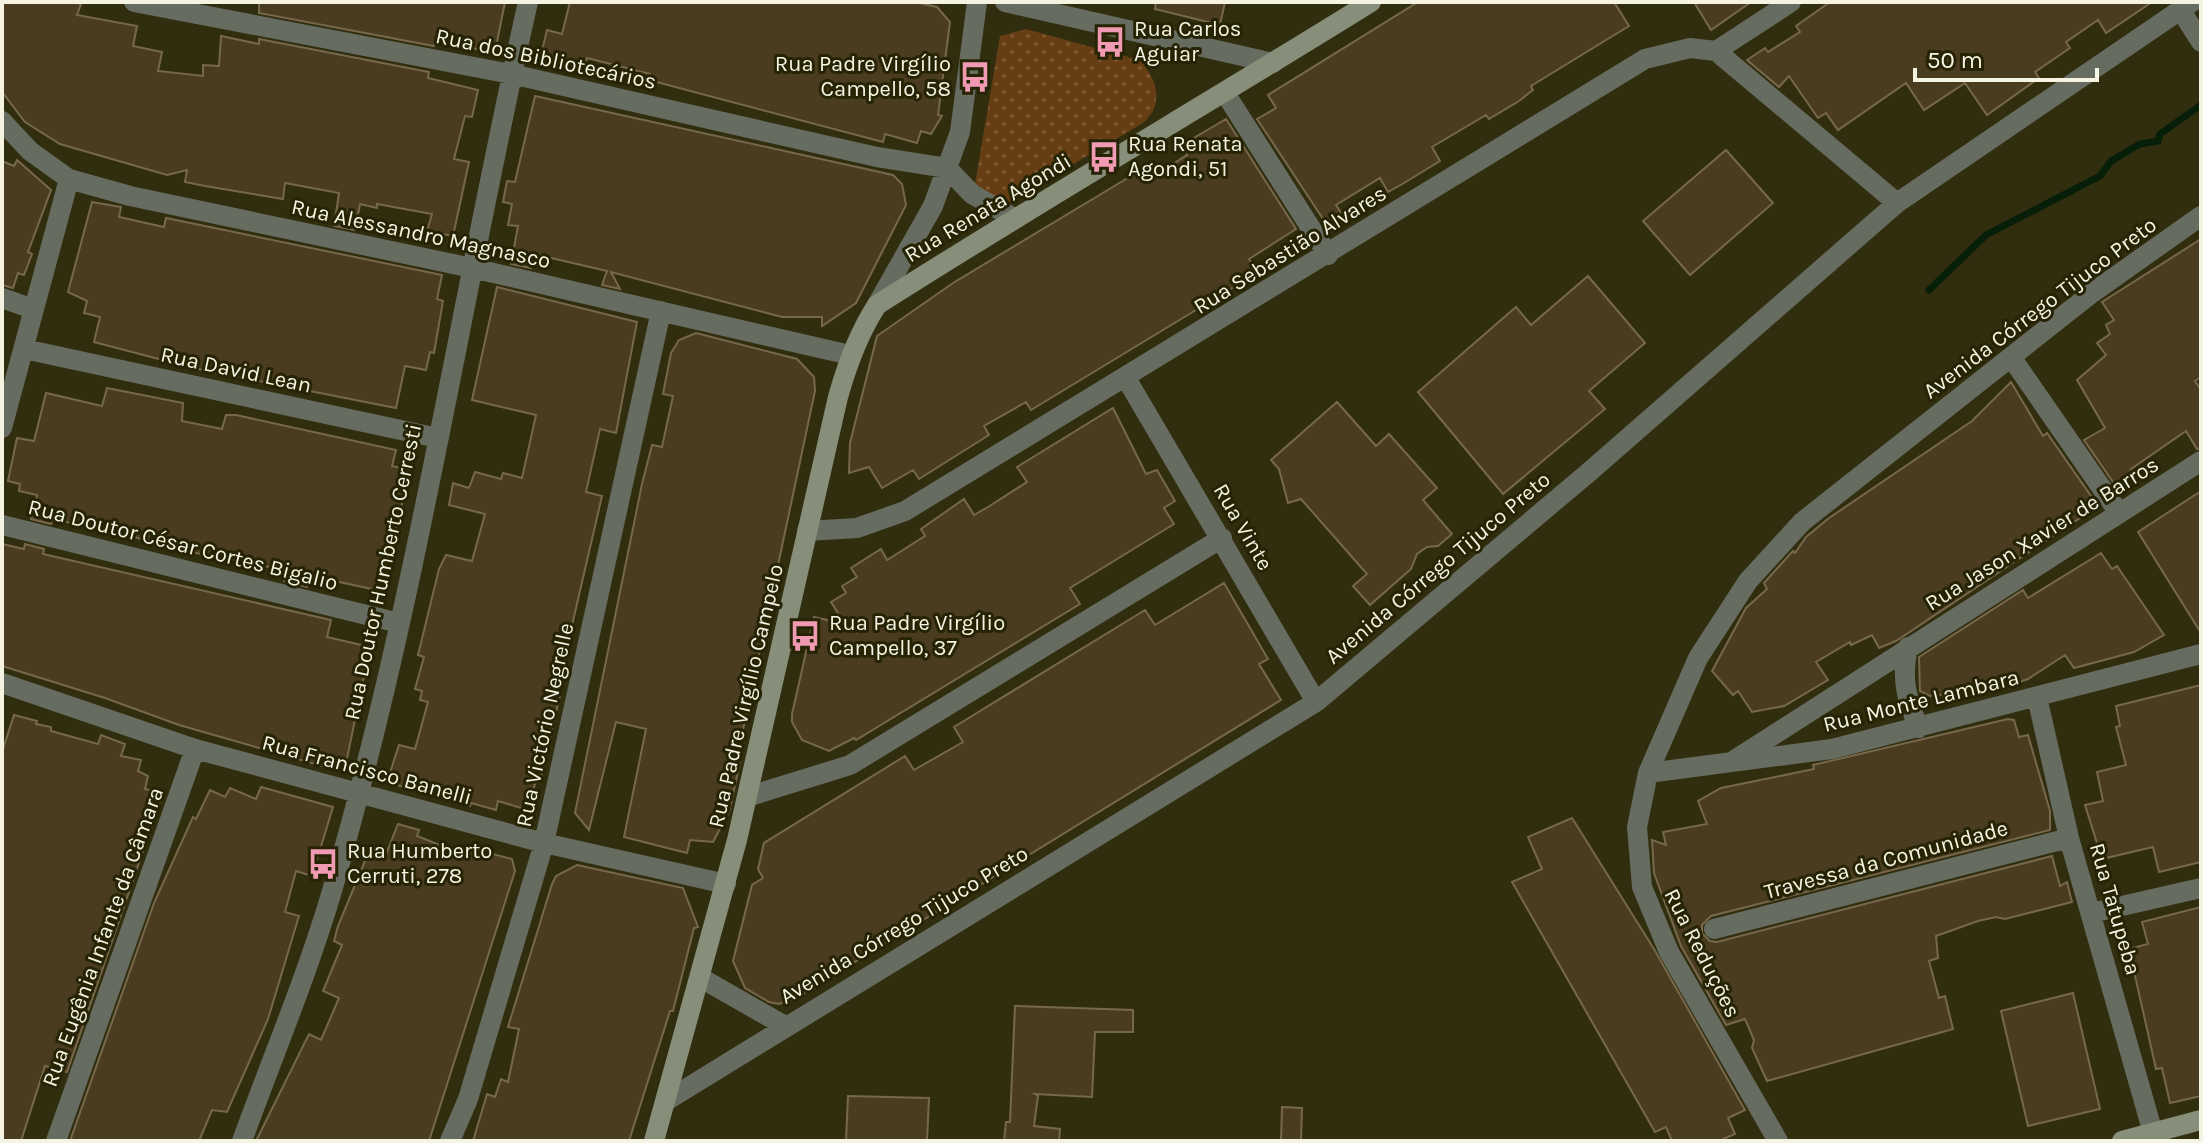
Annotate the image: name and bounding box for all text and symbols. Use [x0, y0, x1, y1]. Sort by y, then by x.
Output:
place label: Rua Carlos Aguiar [1134, 16, 1241, 67]
street label: Rua dos Bibliotecários [433, 23, 659, 95]
bus stop icon: Rua Carlos Aguiar [1093, 25, 1127, 59]
scale bar [1915, 32, 2097, 82]
text: 50 m [1927, 46, 1983, 74]
place label: Rua Padre Virgílio Campello, 58 [775, 51, 951, 102]
bus stop icon: Rua Padre Virgílio Campello, 58 [958, 60, 992, 94]
place label: Rua Renata Agondi, 51 [1128, 131, 1243, 182]
bus stop icon: Rua Renata Agondi, 51 [1087, 140, 1121, 174]
street label: Rua Renata Agondi [900, 148, 1076, 268]
street label: Rua Sebastião Alvares [1189, 180, 1391, 320]
street label: Rua Alessandro Magnasco [289, 194, 553, 274]
street label: Avenida Córrego Tijuco Preto [1918, 212, 2162, 404]
street label: Rua David Lean [158, 341, 314, 399]
street label: Rua Doutor Humberto Cerresti [339, 421, 427, 723]
street label: Rua Jason Xavier de Barros [1920, 451, 2164, 617]
street label: Avenida Córrego Tijuco Preto [1320, 466, 1556, 670]
street label: Rua Vinte [1208, 479, 1278, 575]
street label: Rua Doutor César Cortes Bigalio [25, 494, 341, 596]
street label: Rua Padre Virgílio Campelo [703, 562, 789, 830]
place label: Rua Padre Virgílio Campello, 37 [829, 610, 1005, 661]
bus stop icon: Rua Padre Virgílio Campello, 37 [788, 619, 822, 653]
street label: Rua Victório Negrelle [511, 621, 579, 829]
street label: Rua Monte Lambara [1820, 664, 2022, 738]
street label: Rua Francisco Banelli [259, 729, 475, 811]
street label: Rua Eugênia Infante da Câmara [37, 784, 169, 1090]
street label: Travessa da Comunidade [1761, 815, 2011, 905]
place label: Rua Humberto Cerruti, 278 [347, 838, 492, 889]
street label: Avenida Córrego Tijuco Preto [775, 840, 1033, 1010]
street label: Rua Tatupeba [2084, 840, 2146, 978]
bus stop icon: Rua Humberto Cerruti, 278 [306, 847, 340, 881]
street label: Rua Reduções [1658, 884, 1746, 1022]

